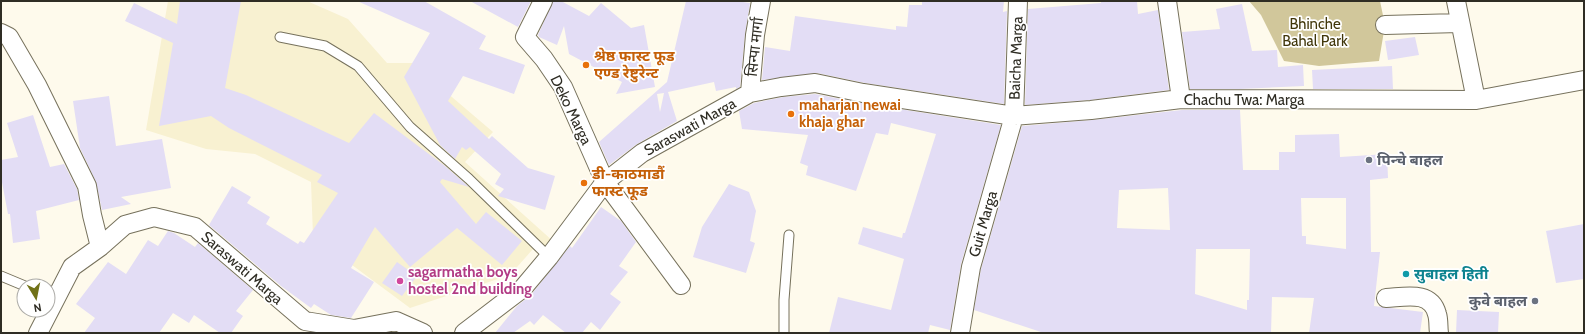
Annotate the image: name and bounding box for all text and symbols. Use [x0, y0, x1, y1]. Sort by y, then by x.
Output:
street label: सिन्पा मार्गा [743, 15, 767, 77]
street label: Baicha Marga [1006, 15, 1026, 100]
park label: Bhinche Bahal Park [1282, 15, 1348, 50]
place label: श्रेष्ठ फास्ट फूड एण्ड रेष्टुरेन्ट [594, 47, 675, 83]
marker: श्रेष्ठ फास्ट फूड एण्ड रेष्टुरेन्ट [581, 60, 591, 70]
street label: Deko Marga [546, 72, 596, 148]
street label: Chachu Twa: Marga [1184, 91, 1305, 109]
street label: Saraswati Marga [641, 94, 740, 160]
place label: maharjan newai khaja ghar [799, 96, 901, 131]
marker: maharjan newai khaja ghar [786, 109, 796, 119]
place label: पिन्चे बाहल [1377, 151, 1444, 169]
marker: पिन्चे बाहल [1364, 155, 1374, 165]
place label: डी-काठमाडौं फास्ट फूड [591, 165, 665, 201]
marker: डी-काठमाडौं फास्ट फूड [579, 178, 589, 188]
street label: Guit Marga [965, 188, 1001, 259]
street label: Saraswati Marga [198, 228, 287, 309]
place label: sagarmatha boys hostel 2nd building [408, 263, 532, 298]
place label: सुबाहल हिती [1414, 265, 1489, 284]
marker: सुबाहल हिती [1401, 269, 1411, 279]
marker: sagarmatha boys hostel 2nd building [395, 276, 405, 286]
north arrow [16, 278, 56, 318]
place label: कुवे बाहल [1469, 292, 1528, 311]
marker: कुवे बाहल [1530, 296, 1540, 306]
text: N [33, 300, 43, 315]

